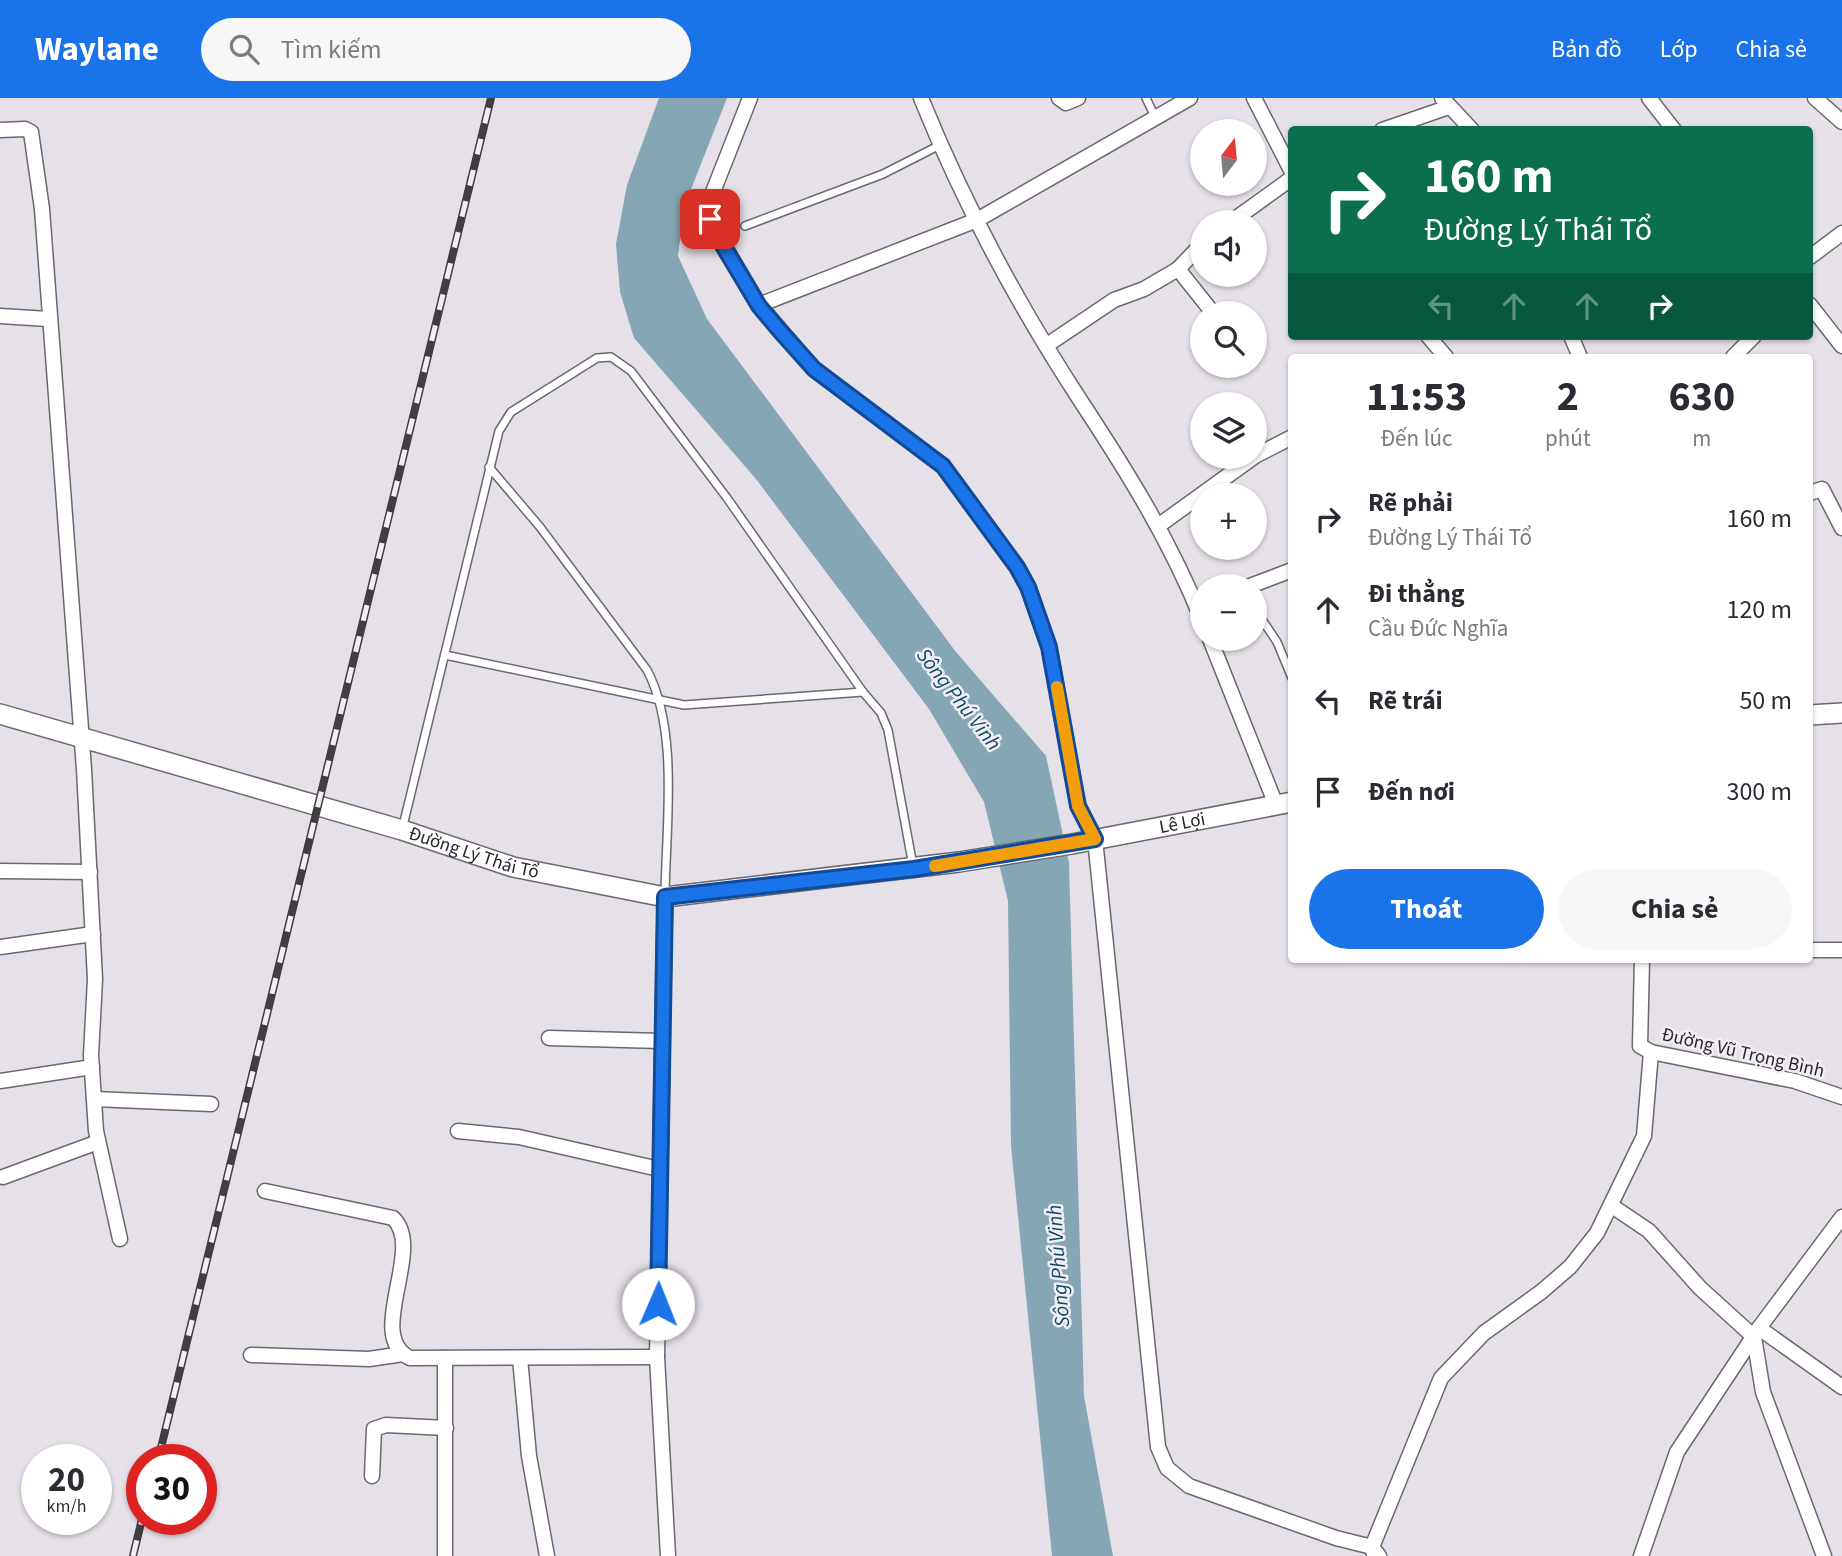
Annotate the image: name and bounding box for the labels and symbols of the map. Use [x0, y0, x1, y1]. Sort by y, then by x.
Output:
north arrow [1190, 119, 1267, 196]
pin [680, 189, 740, 249]
water label: Sông Phú Vinh [909, 641, 1009, 757]
street label: Lê Lợi [1157, 805, 1207, 841]
street label: Đường Lý Thái Tổ [405, 820, 542, 885]
street label: Đường Vũ Trọng Bình [1659, 1021, 1827, 1085]
water label: Sông Phú Vinh [1039, 1204, 1077, 1328]
position arrow [621, 1267, 695, 1341]
speed limit sign: 30 [126, 1444, 217, 1535]

